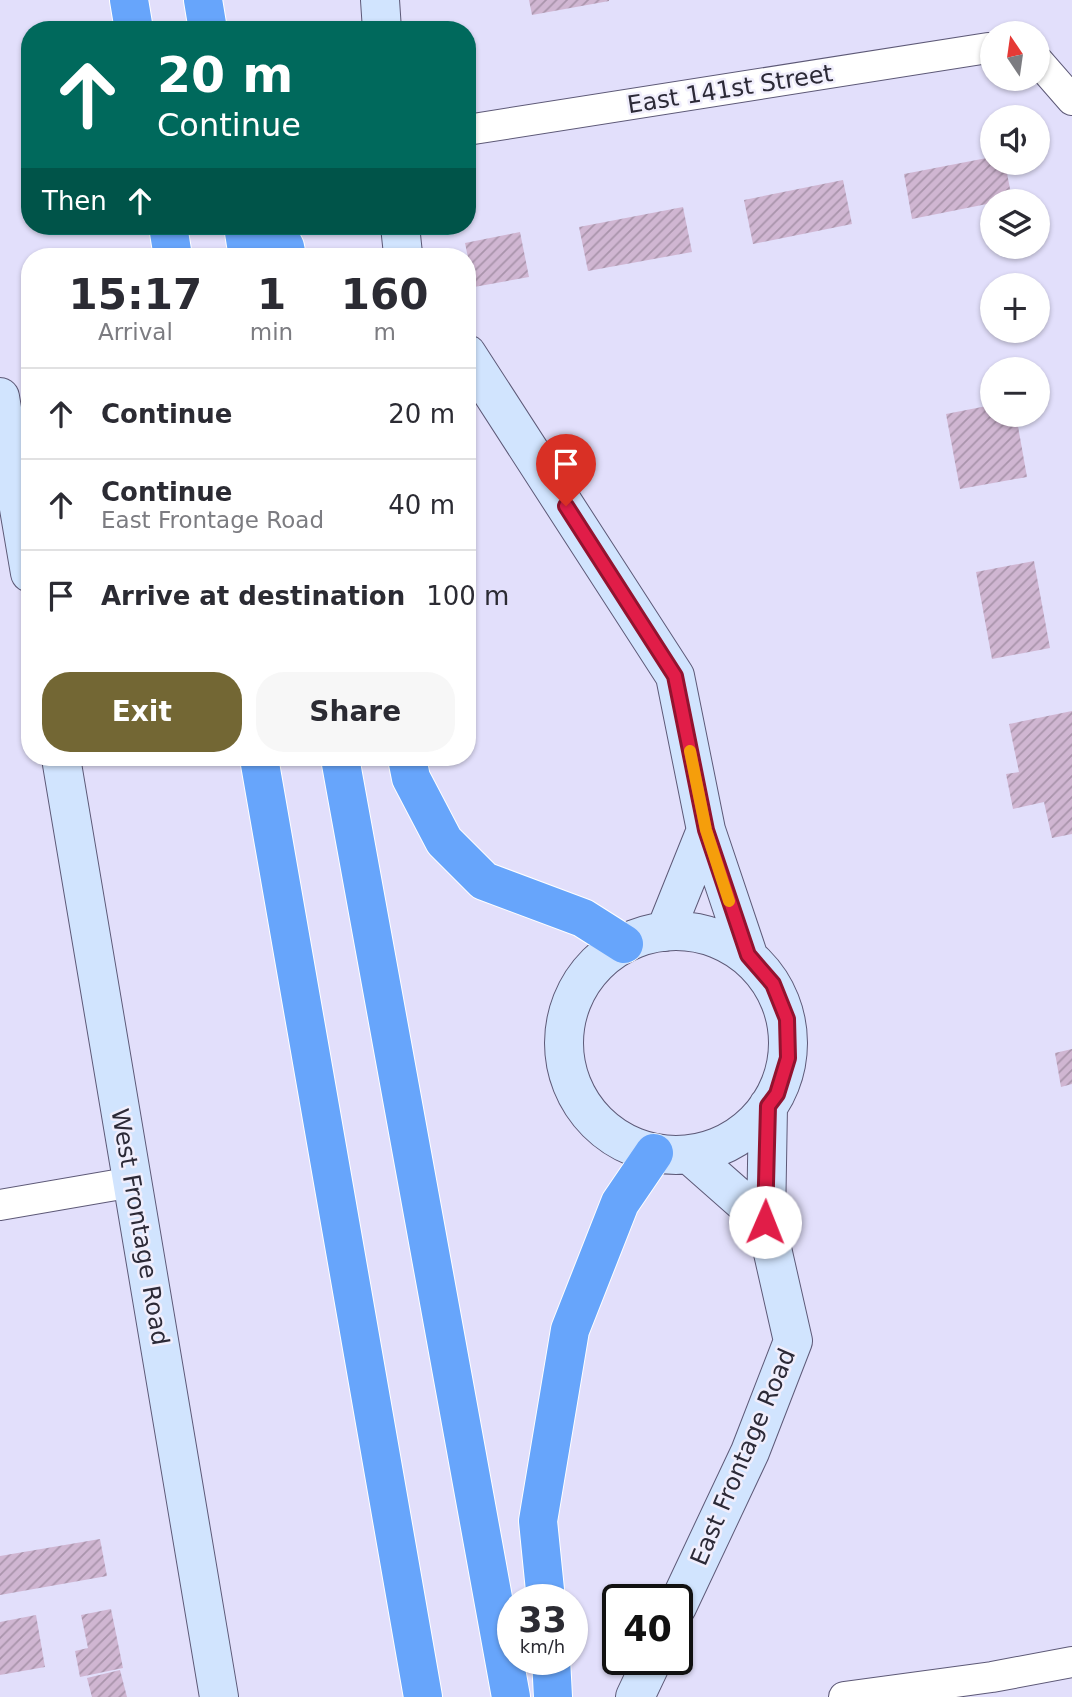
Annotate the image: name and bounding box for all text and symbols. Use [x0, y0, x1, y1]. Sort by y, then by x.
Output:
north arrow [980, 21, 1050, 91]
map controls [980, 21, 1050, 427]
text: 20 m [157, 47, 293, 104]
icon: ahead [42, 49, 133, 140]
street label: East 141st Street [625, 59, 835, 119]
button: sound [980, 105, 1050, 175]
text: Continue [157, 106, 301, 144]
icon: ahead [121, 182, 159, 220]
text: Then [42, 186, 107, 216]
button: layers [980, 189, 1050, 259]
text: 15:17 [69, 270, 202, 319]
text: 1 [257, 270, 286, 319]
text: 160 [341, 270, 428, 319]
button: + [980, 273, 1050, 343]
text: Arrival [98, 319, 173, 345]
text: min [250, 319, 293, 345]
text: m [373, 319, 396, 345]
button: − [980, 357, 1050, 427]
icon: ahead [42, 395, 80, 433]
text: Continue [101, 399, 232, 429]
text: 20 m [388, 399, 455, 429]
pin [536, 434, 596, 506]
icon: arrive [547, 445, 585, 483]
text: Continue [101, 477, 232, 507]
icon: ahead [42, 486, 80, 524]
text: 40 m [388, 490, 455, 520]
text: East Frontage Road [101, 507, 324, 533]
icon: arrive [42, 577, 80, 615]
text: Arrive at destination [101, 581, 405, 611]
text: 100 m [426, 581, 509, 611]
button: Exit [42, 672, 242, 752]
button: Share [256, 672, 455, 752]
street label: West Frontage Road [105, 1106, 175, 1348]
position arrow [728, 1185, 802, 1259]
street label: East Frontage Road [685, 1344, 801, 1570]
speed limit sign: 40 [602, 1584, 693, 1675]
text: 33 [518, 1600, 567, 1640]
text: km/h [520, 1636, 565, 1657]

